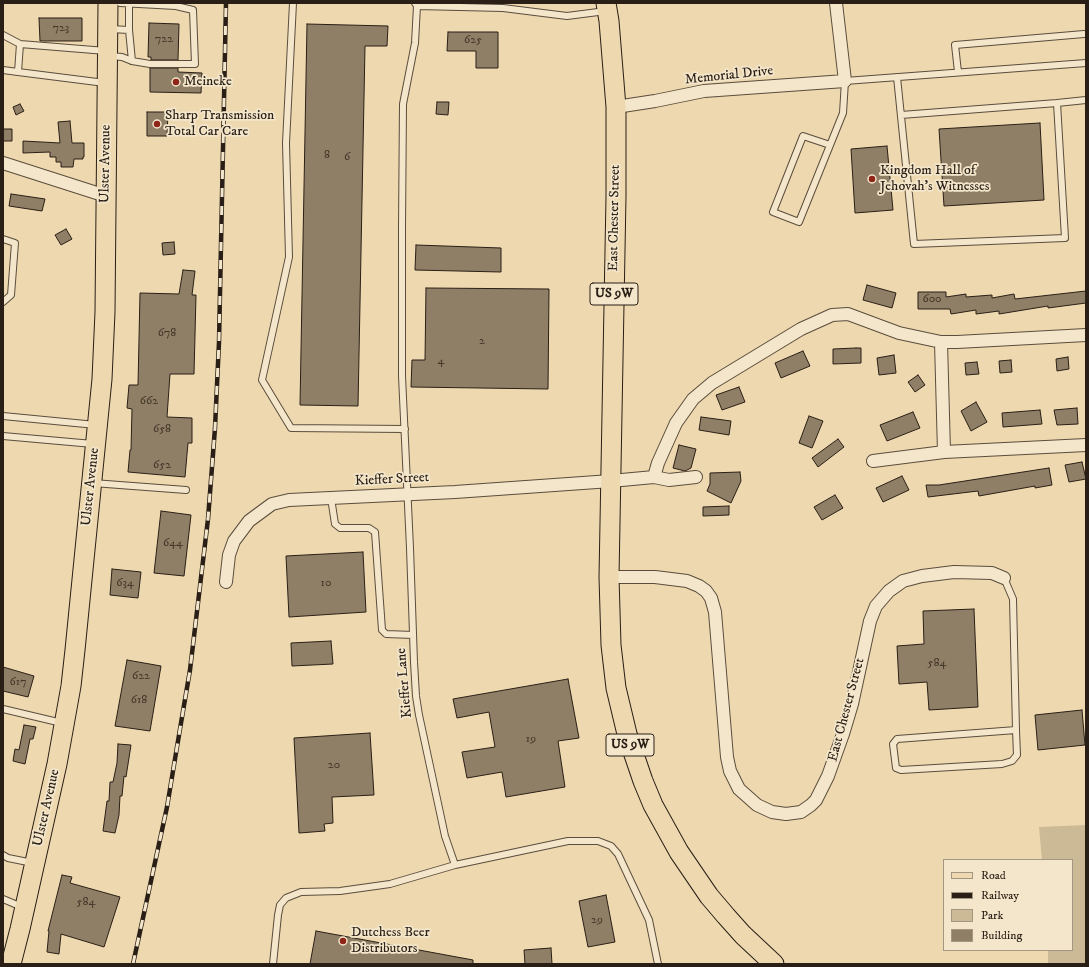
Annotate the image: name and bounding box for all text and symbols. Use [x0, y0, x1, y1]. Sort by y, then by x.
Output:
house number: 723 [53, 22, 69, 36]
house number: 722 [155, 33, 173, 47]
house number: 625 [464, 34, 482, 48]
street label: Memorial Drive [684, 63, 774, 89]
place label: Meineke [184, 74, 232, 90]
marker: Meineke [171, 77, 181, 87]
place label: Sharp Transmission Total Car Care [165, 108, 274, 140]
marker: Sharp Transmission Total Car Care [152, 119, 162, 129]
street label: Ulster Avenue [97, 125, 115, 203]
house number: 8 [324, 149, 330, 163]
house number: 6 [344, 151, 350, 165]
place label: Kingdom Hall of Jehovah's Witnesses [880, 163, 989, 196]
street label: East Chester Street [606, 165, 624, 271]
marker: Kingdom Hall of Jehovah's Witnesses [867, 174, 877, 184]
road number: US 9W [590, 283, 638, 305]
house number: 600 [922, 293, 942, 307]
house number: 678 [158, 327, 176, 341]
house number: 2 [479, 335, 485, 349]
house number: 4 [438, 355, 444, 369]
house number: 662 [140, 395, 158, 409]
house number: 658 [153, 423, 171, 437]
street label: Ulster Avenue [79, 447, 103, 527]
house number: 652 [153, 459, 171, 473]
street label: Kieffer Street [355, 470, 429, 490]
house number: 644 [163, 537, 183, 551]
house number: 634 [116, 577, 134, 591]
house number: 10 [321, 577, 331, 591]
street label: Kieffer Lane [394, 647, 416, 719]
street label: East Chester Street [825, 656, 869, 764]
house number: 584 [928, 657, 946, 671]
house number: 622 [132, 670, 150, 684]
house number: 617 [10, 676, 26, 690]
house number: 618 [131, 694, 147, 708]
house number: 19 [526, 733, 536, 747]
road number: US 9W [606, 734, 654, 756]
house number: 20 [328, 759, 340, 773]
street label: Ulster Avenue [30, 768, 64, 848]
legend [943, 859, 1073, 951]
text: Road [981, 868, 1006, 883]
text: Railway [981, 888, 1019, 903]
house number: 584 [77, 896, 95, 910]
text: Park [981, 908, 1003, 923]
house number: 29 [591, 914, 603, 928]
place label: Dutchess Beer Distributors [351, 925, 430, 958]
text: Building [981, 928, 1022, 943]
marker: Dutchess Beer Distributors [338, 936, 348, 946]

